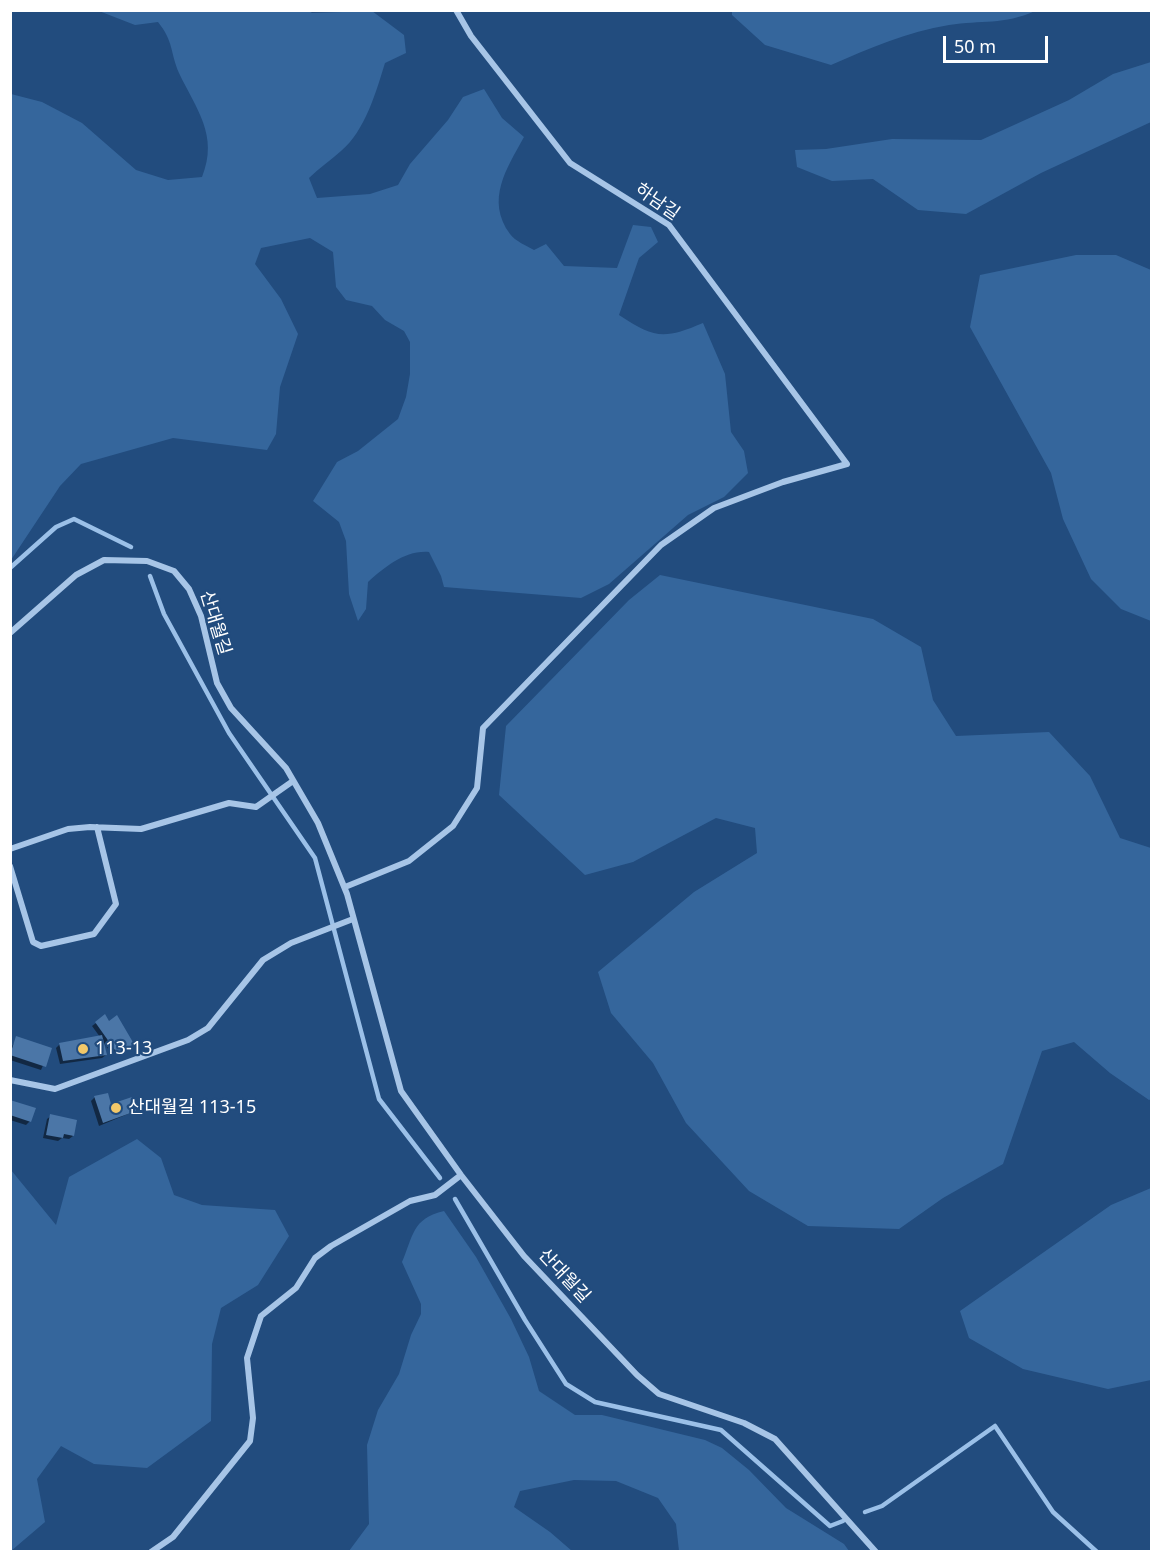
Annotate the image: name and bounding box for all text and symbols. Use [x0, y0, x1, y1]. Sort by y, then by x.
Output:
scale bar [946, 24, 1051, 62]
text: 50 m [954, 34, 996, 58]
street label: 하남길 [630, 179, 684, 225]
street label: 산대월길 [195, 588, 235, 658]
place label: 113-13 [95, 1038, 152, 1060]
marker: 113-13 [76, 1042, 90, 1056]
place label: 산대월길 113-15 [128, 1097, 256, 1119]
marker: 산대월길 113-15 [109, 1101, 123, 1115]
street label: 산대월길 [534, 1244, 594, 1308]

